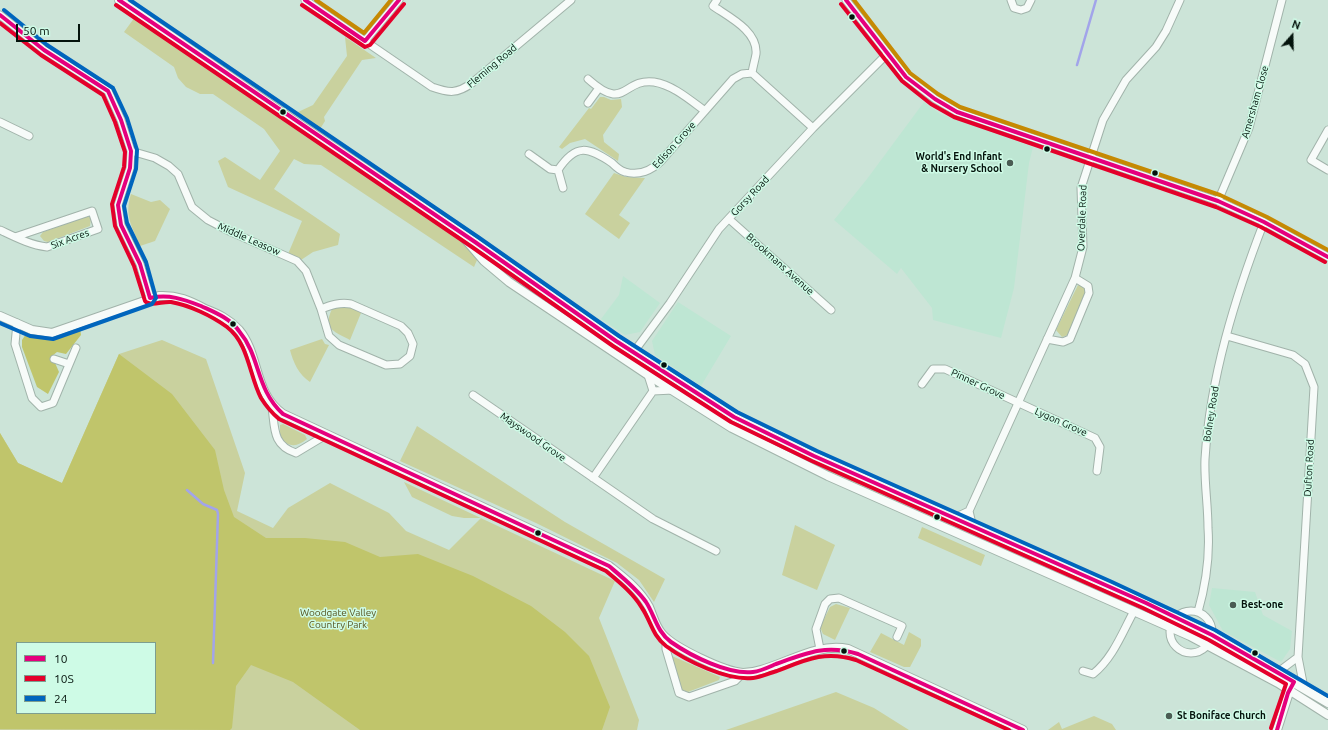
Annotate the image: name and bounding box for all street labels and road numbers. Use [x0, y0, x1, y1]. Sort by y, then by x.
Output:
street label: Fleming Road [465, 42, 519, 90]
street label: Amersham Close [1239, 64, 1271, 140]
street label: Edison Grove [650, 119, 698, 171]
street label: Gorsy Road [728, 173, 772, 219]
street label: Overdale Road [1075, 185, 1089, 251]
street label: Middle Leasow [216, 220, 282, 258]
street label: Six Acres [49, 227, 91, 251]
street label: Brookmans Avenue [744, 231, 816, 297]
street label: Pinner Grove [949, 366, 1007, 402]
street label: Bolney Road [1201, 385, 1221, 443]
street label: Lygon Grove [1033, 405, 1089, 439]
street label: Mayswood Grove [498, 410, 568, 464]
street label: Dufton Road [1302, 439, 1316, 497]

